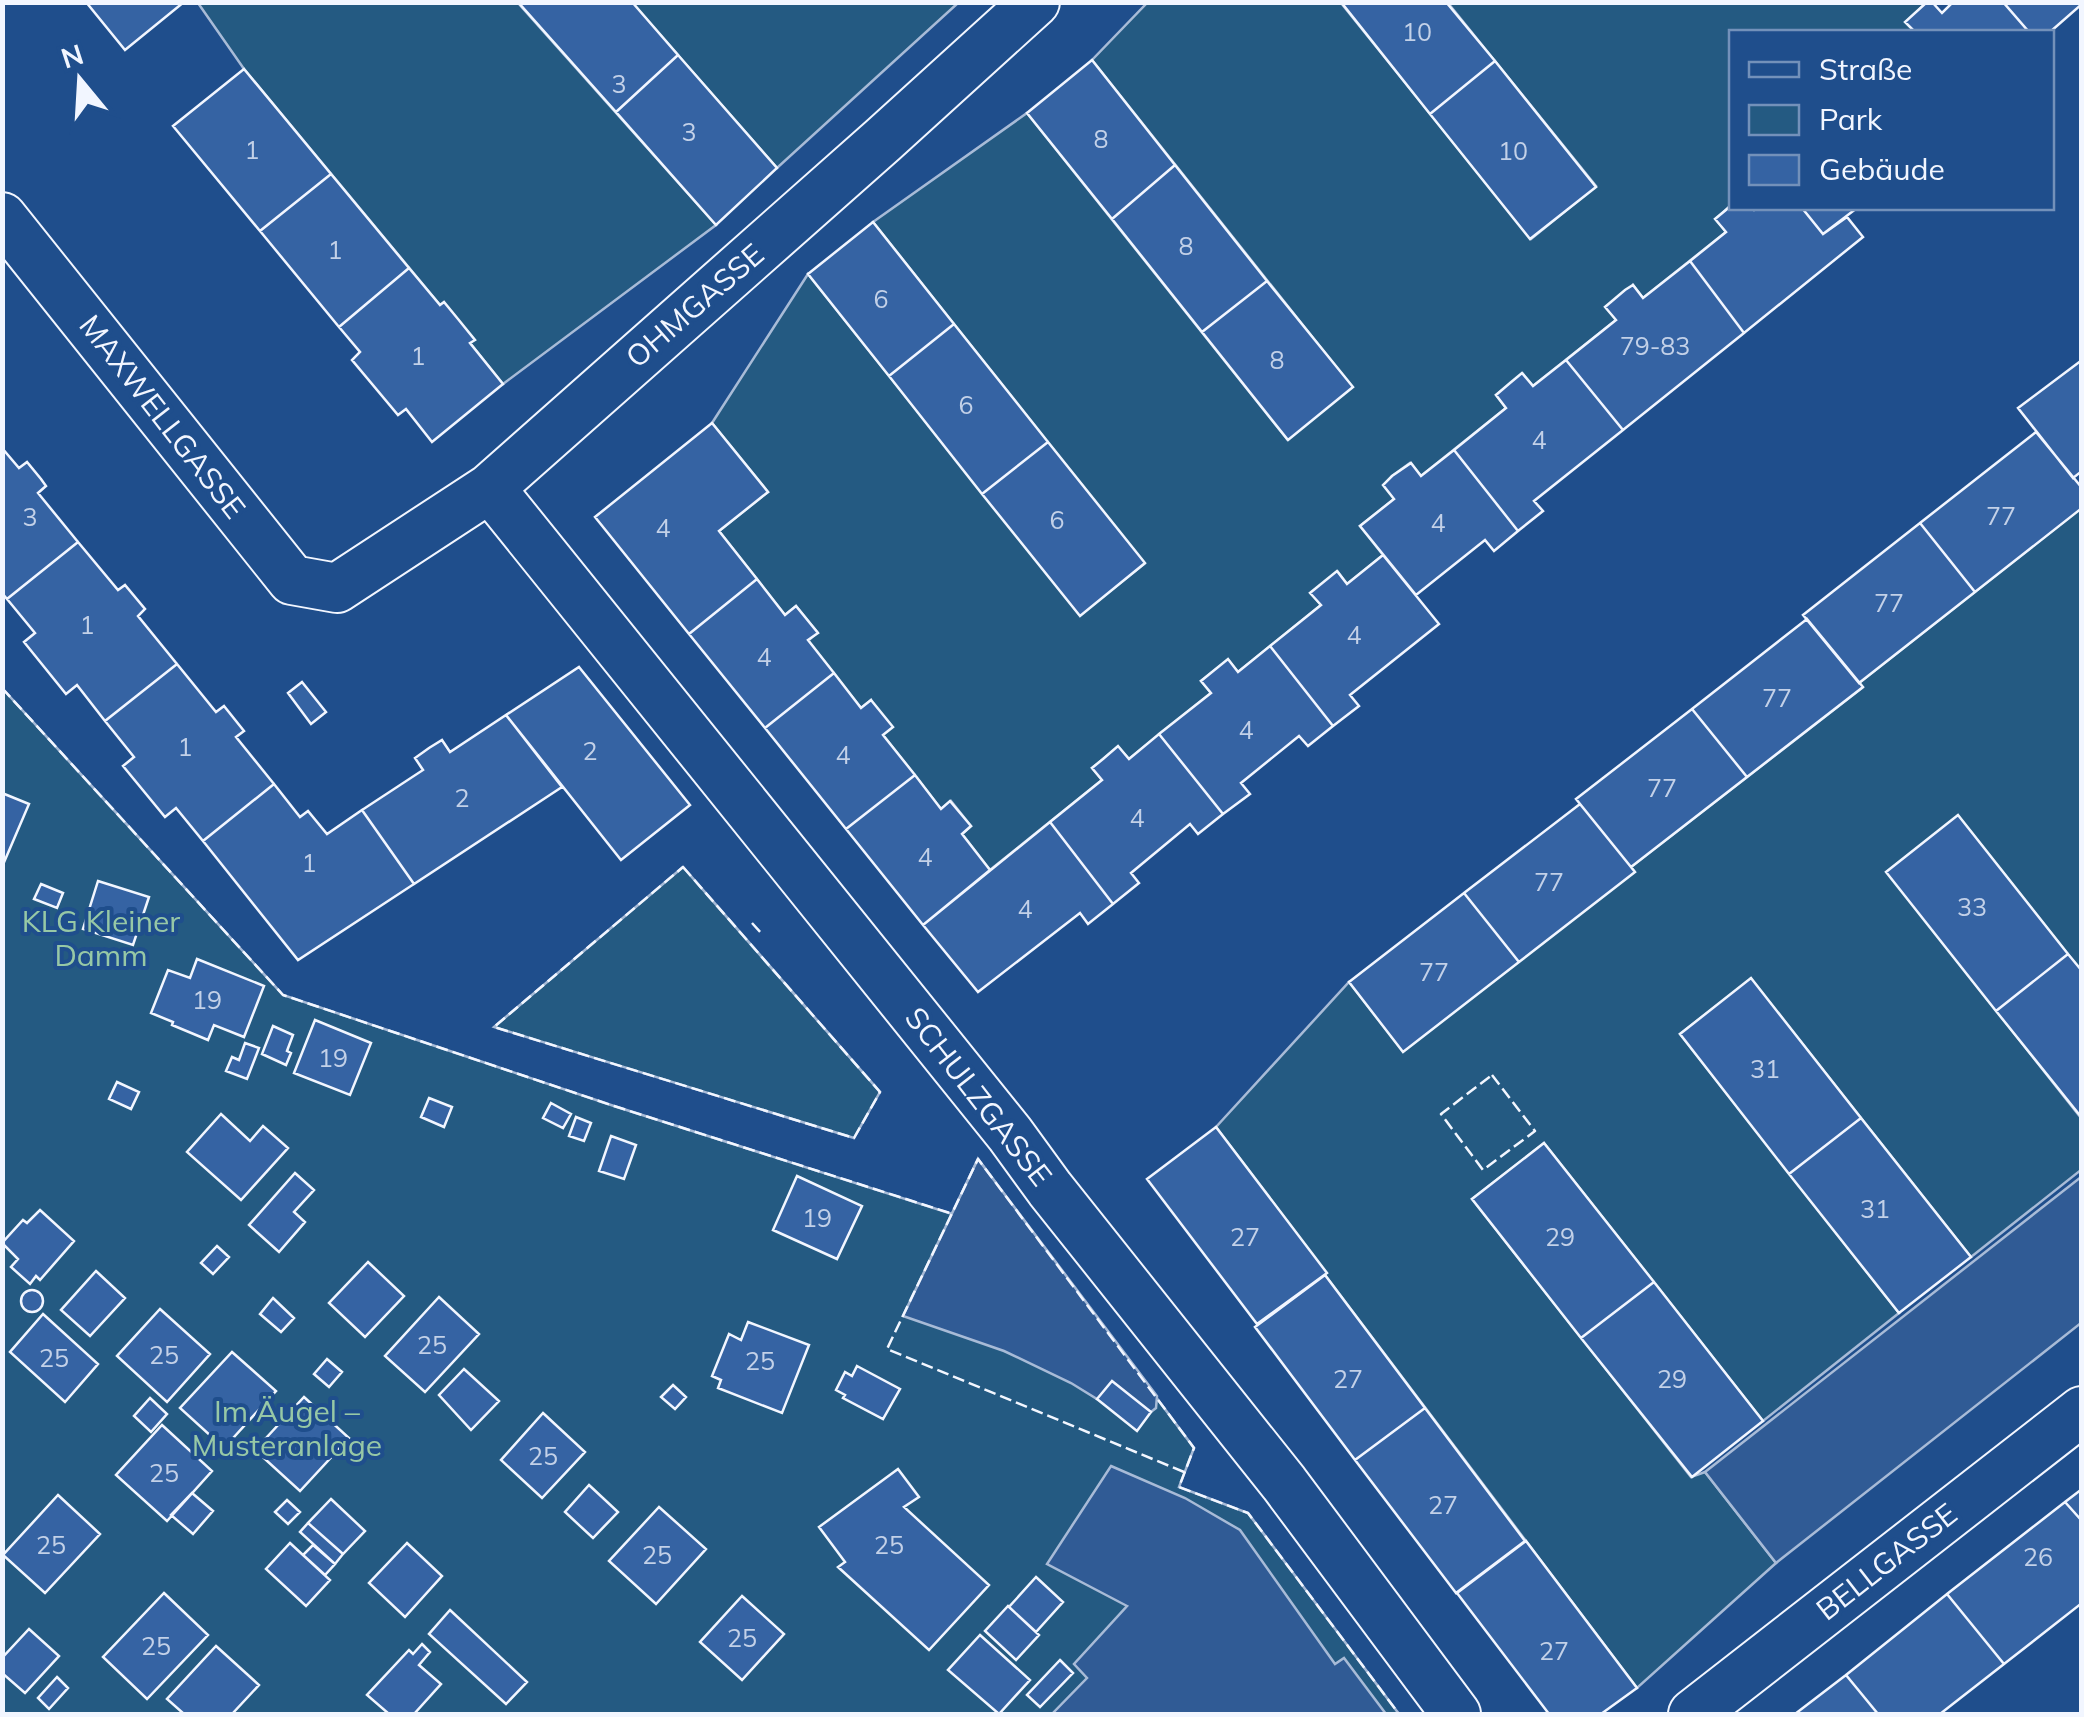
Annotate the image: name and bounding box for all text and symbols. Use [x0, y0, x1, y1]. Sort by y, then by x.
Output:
house number: 10 [1402, 16, 1432, 47]
north arrow [30, 30, 130, 130]
legend [1729, 30, 2054, 210]
text: N [57, 36, 88, 76]
text: Straße [1819, 50, 1912, 88]
house number: 3 [611, 68, 627, 99]
text: Park [1819, 100, 1883, 138]
house number: 3 [681, 116, 697, 147]
house number: 8 [1093, 123, 1109, 154]
house number: 1 [244, 134, 260, 165]
house number: 10 [1498, 135, 1528, 166]
text: Gebäude [1819, 150, 1945, 188]
house number: 8 [1178, 230, 1194, 261]
house number: 1 [327, 234, 343, 265]
street label: OHMGASSE [617, 235, 771, 376]
house number: 6 [873, 283, 889, 314]
street label: MAXWELLGASSE [72, 307, 254, 526]
house number: 79-83 [1620, 330, 1690, 361]
house number: 1 [410, 340, 426, 371]
house number: 8 [1269, 344, 1285, 375]
house number: 6 [958, 389, 974, 420]
house number: 4 [1531, 424, 1547, 455]
house number: 77 [1986, 500, 2016, 531]
house number: 3 [22, 501, 38, 532]
house number: 6 [1049, 504, 1065, 535]
house number: 4 [1430, 507, 1446, 538]
house number: 4 [655, 512, 671, 543]
house number: 77 [1874, 587, 1904, 618]
house number: 1 [79, 609, 95, 640]
house number: 4 [1346, 619, 1362, 650]
house number: 4 [756, 641, 772, 672]
house number: 77 [1762, 682, 1792, 713]
house number: 4 [1238, 714, 1254, 745]
house number: 1 [177, 731, 193, 762]
house number: 2 [582, 735, 598, 766]
house number: 4 [835, 739, 851, 770]
house number: 77 [1647, 772, 1677, 803]
house number: 2 [454, 782, 470, 813]
house number: 4 [1129, 802, 1145, 833]
house number: 4 [917, 841, 933, 872]
house number: 1 [301, 847, 317, 878]
house number: 77 [1534, 866, 1564, 897]
house number: 33 [1957, 891, 1987, 922]
house number: 4 [1017, 893, 1033, 924]
park label: KLG Kleiner Damm [22, 902, 180, 974]
house number: 77 [1419, 956, 1449, 987]
house number: 19 [192, 984, 222, 1015]
street label: SCHULZGASSE [897, 999, 1060, 1193]
house number: 19 [318, 1042, 348, 1073]
house number: 31 [1750, 1053, 1780, 1084]
house number: 31 [1860, 1193, 1890, 1224]
house number: 19 [802, 1202, 832, 1233]
house number: 27 [1230, 1221, 1260, 1252]
house number: 29 [1545, 1221, 1575, 1252]
house number: 25 [417, 1329, 447, 1360]
house number: 25 [149, 1339, 179, 1370]
house number: 25 [39, 1342, 69, 1373]
house number: 25 [745, 1345, 775, 1376]
house number: 27 [1333, 1363, 1363, 1394]
house number: 29 [1657, 1363, 1687, 1394]
park label: Im Äugel – Musteranlage [192, 1392, 382, 1464]
house number: 25 [528, 1440, 558, 1471]
house number: 25 [149, 1457, 179, 1488]
house number: 27 [1428, 1489, 1458, 1520]
street label: BELLGASSE [1808, 1494, 1964, 1628]
house number: 25 [36, 1529, 66, 1560]
house number: 25 [874, 1529, 904, 1560]
house number: 25 [642, 1539, 672, 1570]
house number: 26 [2023, 1541, 2053, 1572]
house number: 25 [727, 1622, 757, 1653]
house number: 25 [141, 1630, 171, 1661]
house number: 27 [1539, 1635, 1569, 1666]

